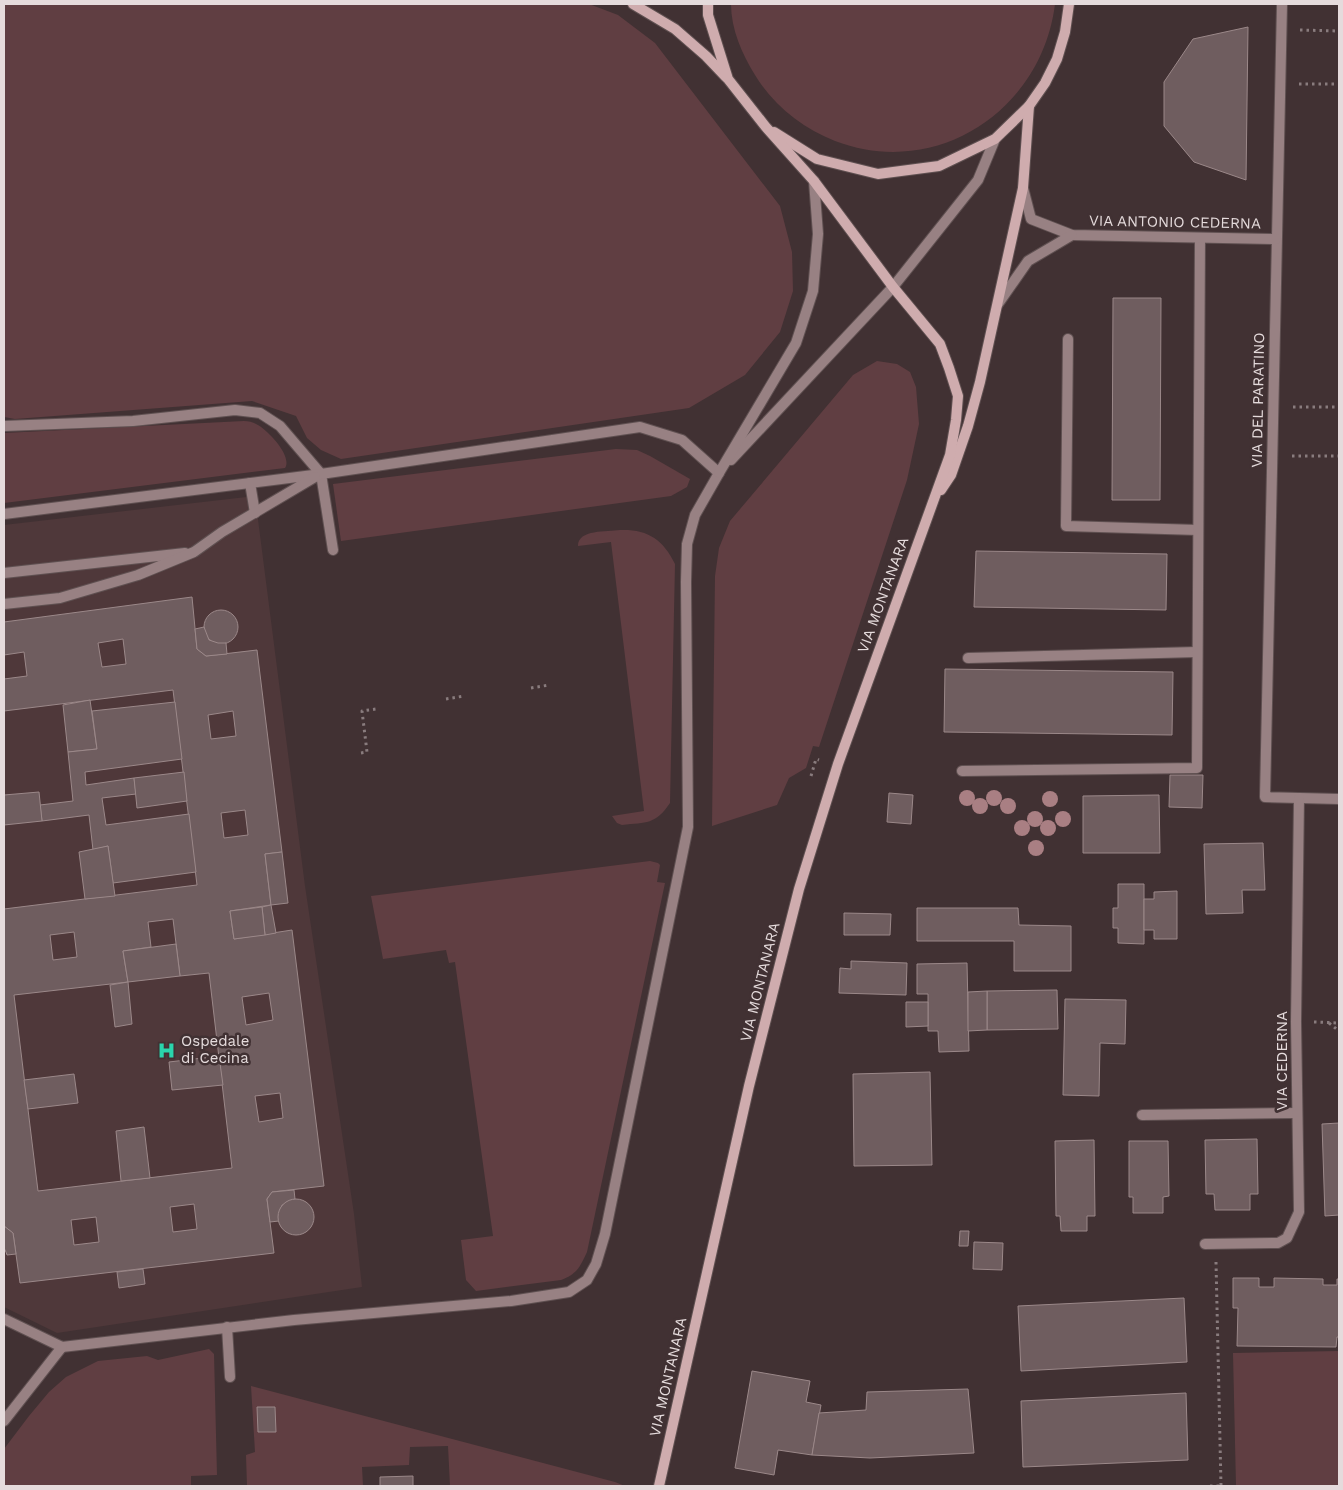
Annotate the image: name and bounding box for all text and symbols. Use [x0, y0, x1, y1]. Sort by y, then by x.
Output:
street label: VIA ANTONIO CEDERNA [1089, 212, 1261, 232]
street label: VIA DEL PARATINO [1248, 332, 1268, 468]
street label: VIA MONTANARA [854, 535, 912, 655]
street label: VIA MONTANARA [737, 921, 784, 1043]
street label: VIA CEDERNA [1273, 1011, 1291, 1111]
place label: Ospedale di Cecina [181, 1032, 249, 1067]
hospital icon: Ospedale di Cecina [157, 1040, 177, 1060]
street label: VIA MONTANARA [646, 1315, 691, 1438]

